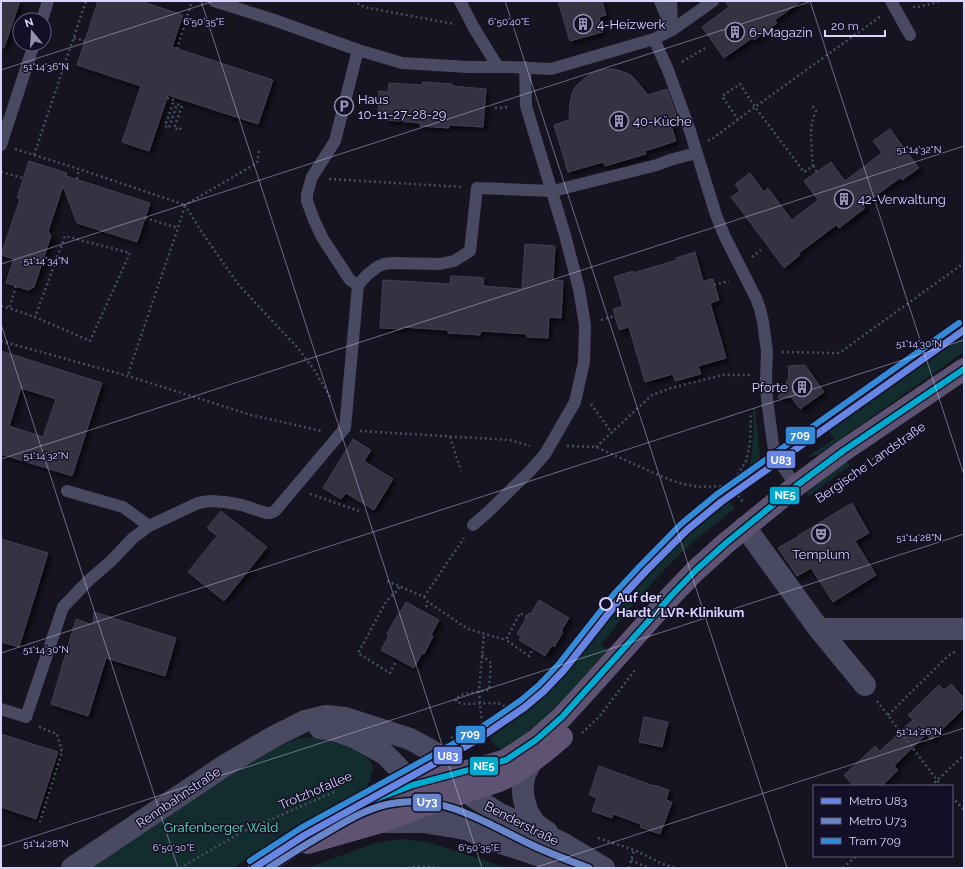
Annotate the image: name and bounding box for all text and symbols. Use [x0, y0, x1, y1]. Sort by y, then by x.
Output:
north arrow [12, 12, 52, 52]
scale bar [825, 12, 885, 38]
building icon: 4-Heizwerk [572, 13, 594, 35]
text: N [23, 15, 35, 30]
text: 6°50'35"E [183, 16, 225, 27]
text: 6°50'40"E [488, 16, 530, 27]
place label: 4-Heizwerk [597, 17, 665, 32]
text: 20 m [831, 19, 859, 33]
building icon: 6-Magazin [724, 21, 746, 43]
place label: 6-Magazin [749, 25, 813, 40]
text: 51°14'36"N [23, 61, 69, 72]
place label: Haus 10-11-27-28-29 [358, 92, 447, 122]
parking icon: Haus 10-11-27-28-29 [333, 95, 355, 117]
building icon: 40-Küche [608, 110, 630, 132]
place label: 40-Küche [633, 114, 692, 129]
text: 51°14'32"N [897, 144, 941, 155]
building icon: 42-Verwaltung [833, 188, 855, 210]
place label: 42-Verwaltung [858, 192, 946, 207]
text: 51°14'34"N [23, 255, 69, 266]
text: 51°14'30"N [896, 338, 942, 349]
building icon: Pforte [791, 376, 813, 398]
place label: Pforte [752, 380, 788, 395]
street label: Bergische Landstraße [812, 419, 928, 506]
line badge: 709 [785, 426, 816, 445]
text: 709 [790, 429, 810, 442]
text: 51°14'32"N [24, 450, 68, 461]
line badge: U83 [766, 450, 796, 469]
text: U83 [770, 454, 792, 467]
line badge: NE5 [769, 486, 800, 505]
text: NE5 [774, 489, 796, 502]
theatre icon: Templum [810, 523, 832, 545]
text: 51°14'28"N [896, 532, 942, 543]
place label: Templum [792, 547, 850, 562]
place label: Auf der Hardt/LVR-Klinikum [616, 590, 744, 620]
marker: Auf der Hardt/LVR-Klinikum [599, 597, 613, 611]
text: 51°14'30"N [23, 644, 69, 655]
line badge: 709 [455, 725, 486, 744]
text: 51°14'26"N [896, 726, 942, 737]
text: 709 [460, 728, 480, 741]
line badge: U83 [433, 746, 463, 765]
text: U83 [437, 750, 459, 763]
line badge: NE5 [469, 756, 499, 776]
text: NE5 [473, 760, 495, 773]
street label: Rennbahnstraße [133, 763, 224, 831]
street label: Trotzhofallee [276, 768, 355, 813]
legend [813, 785, 953, 857]
line badge: U73 [412, 793, 442, 812]
text: Metro U83 [849, 794, 907, 808]
text: U73 [417, 796, 437, 809]
street label: Benderstraße [482, 798, 562, 849]
text: Metro U73 [849, 814, 907, 828]
park label: Grafenberger Wald [164, 820, 278, 835]
text: Tram 709 [849, 834, 901, 848]
text: 51°14'28"N [23, 838, 69, 849]
text: 6°50'30"E [153, 842, 195, 853]
text: 6°50'35"E [458, 842, 500, 853]

